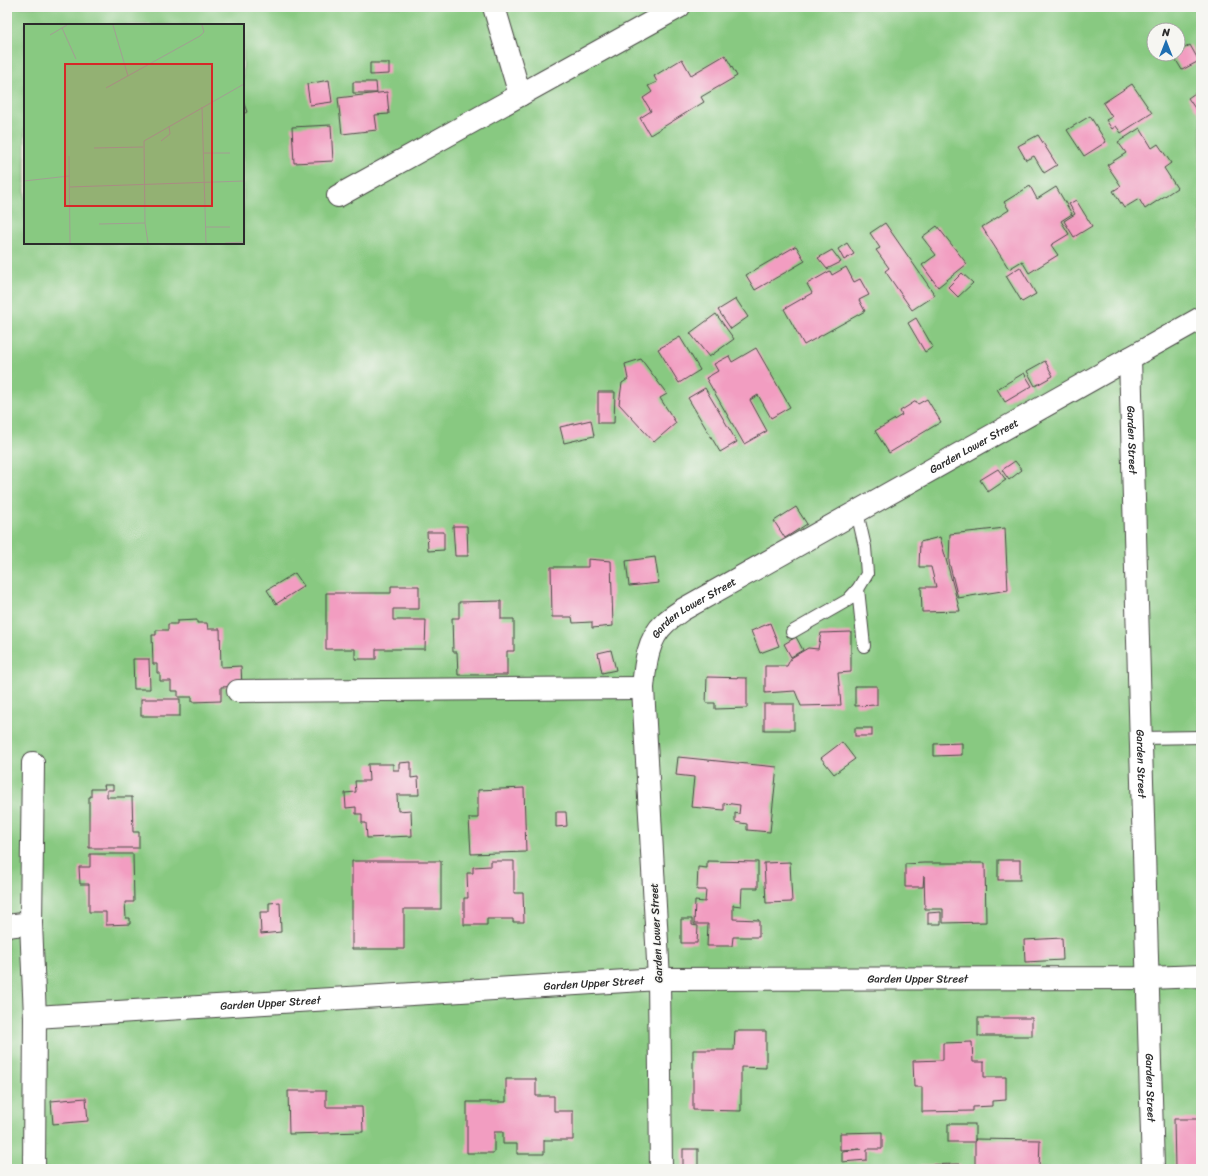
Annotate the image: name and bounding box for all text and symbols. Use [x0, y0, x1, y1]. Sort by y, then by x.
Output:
north arrow [1146, 22, 1186, 62]
text: N [1161, 23, 1170, 42]
inset map [24, 24, 244, 244]
street label: Garden Street [1121, 405, 1142, 475]
street label: Garden Lower Street [926, 413, 1022, 479]
street label: Garden Lower Street [646, 572, 740, 642]
street label: Garden Street [1131, 729, 1151, 799]
street label: Garden Lower Street [644, 882, 669, 983]
street label: Garden Upper Street [867, 969, 969, 989]
street label: Garden Upper Street [543, 971, 645, 996]
street label: Garden Upper Street [220, 991, 322, 1016]
street label: Garden Street [1140, 1053, 1161, 1123]

